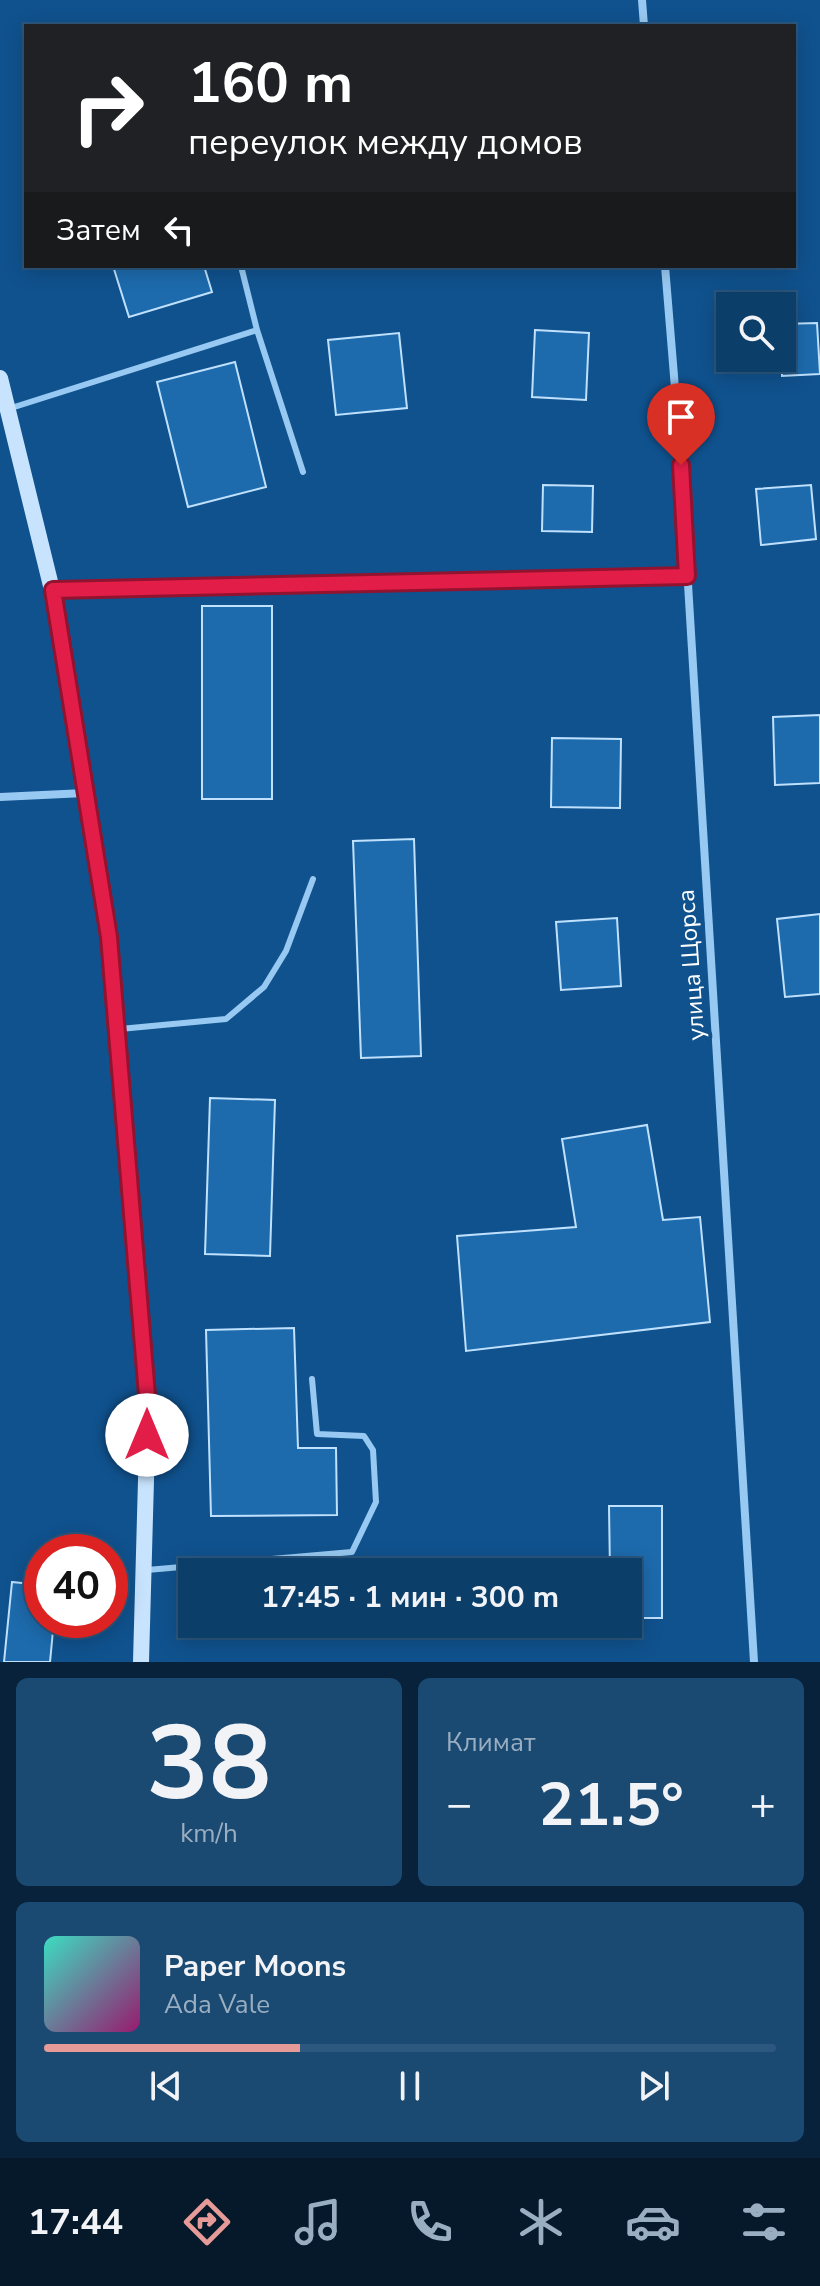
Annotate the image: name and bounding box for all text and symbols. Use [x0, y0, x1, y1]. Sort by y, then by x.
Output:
text: 160 m [188, 45, 353, 122]
icon: right [56, 56, 160, 160]
text: переулок между домов [188, 118, 583, 167]
icon: left [157, 208, 201, 252]
text: Затем [56, 210, 141, 251]
map controls [716, 292, 796, 372]
button: search [716, 292, 796, 372]
pin [647, 383, 715, 465]
icon: arrive [659, 395, 703, 439]
street label: улица Щорса [670, 888, 712, 1042]
position arrow [105, 1393, 189, 1477]
speed limit sign: 40 [24, 1534, 128, 1638]
text: 17:45 · 1 мин · 300 m [261, 1577, 559, 1618]
text: 38 [147, 1693, 271, 1835]
text: Климат [446, 1725, 535, 1760]
text: 21.5° [538, 1764, 684, 1846]
text: − [446, 1775, 472, 1835]
text: + [750, 1775, 776, 1835]
text: km/h [180, 1816, 238, 1851]
text: Paper Moons [164, 1946, 346, 1987]
text: Ada Vale [164, 1987, 270, 2022]
icon: previous [144, 2064, 188, 2108]
icon: pause [388, 2064, 432, 2108]
icon: next [632, 2064, 676, 2108]
icon: directions [179, 2194, 235, 2250]
icon: music [290, 2194, 346, 2250]
icon: phone [402, 2194, 458, 2250]
icon: climate [513, 2194, 569, 2250]
icon: car [625, 2194, 681, 2250]
icon: filters [736, 2194, 792, 2250]
text: 17:44 [28, 2198, 123, 2247]

